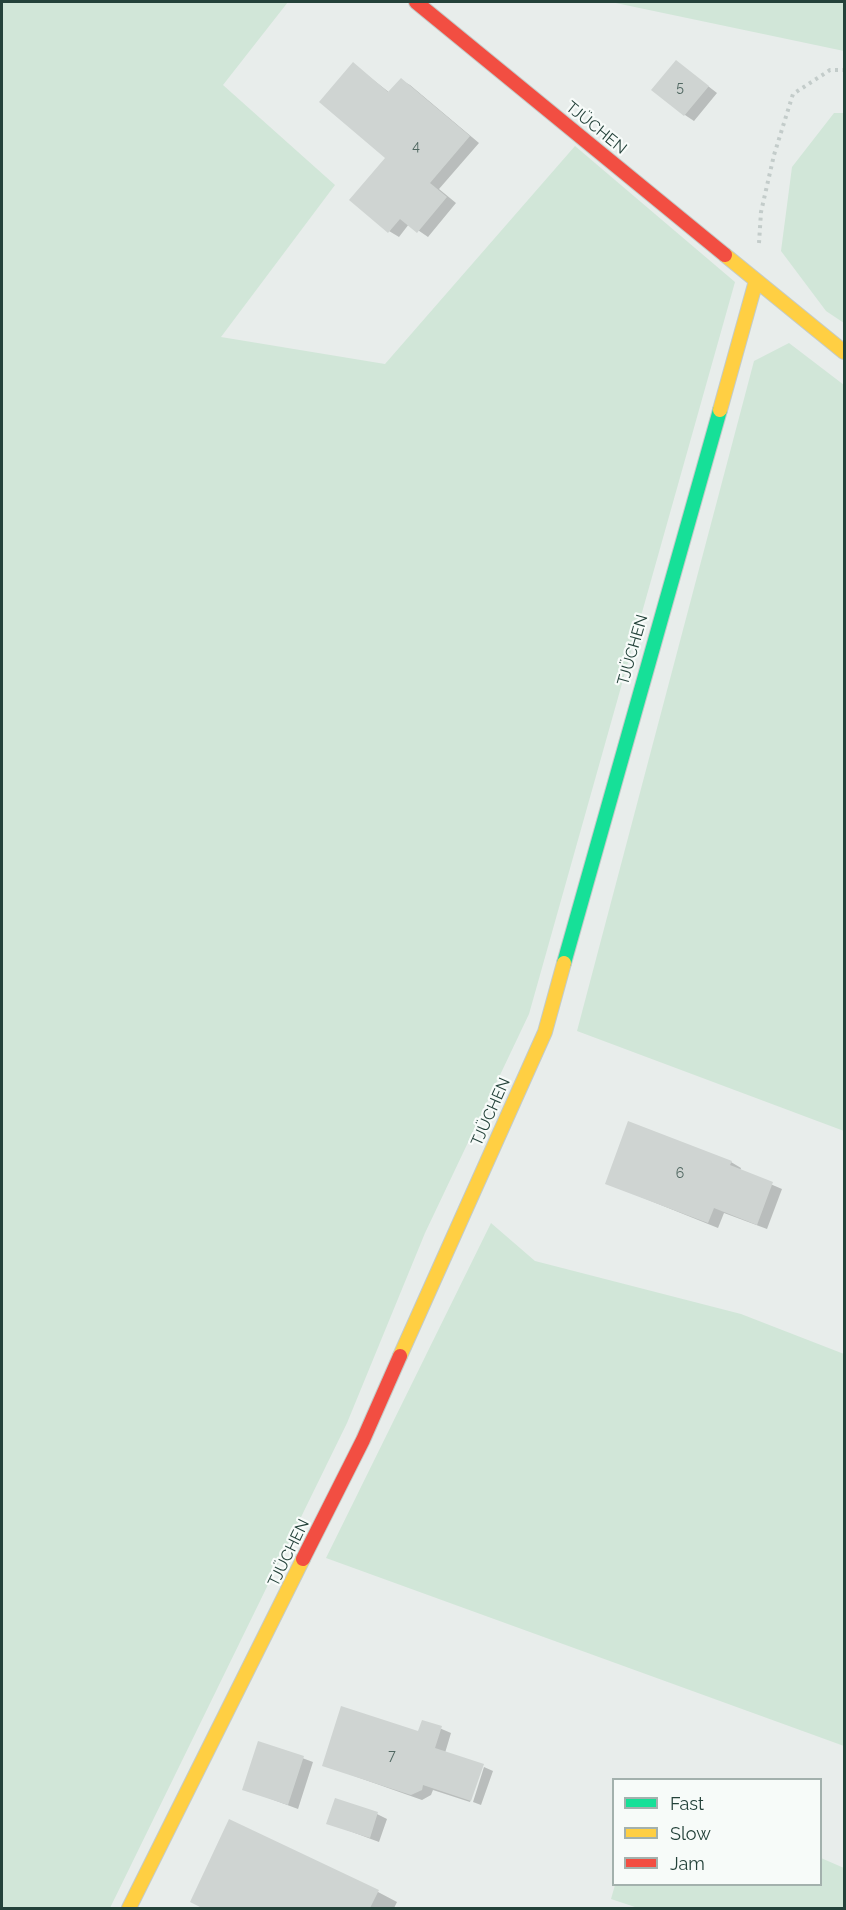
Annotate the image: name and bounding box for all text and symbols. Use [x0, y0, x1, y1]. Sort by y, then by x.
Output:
house number: 5 [676, 80, 684, 96]
street label: TJÜCHEN [562, 98, 630, 158]
house number: 4 [412, 139, 420, 155]
street label: TJÜCHEN [614, 612, 652, 688]
street label: TJÜCHEN [467, 1075, 515, 1149]
house number: 6 [676, 1166, 684, 1182]
street label: TJÜCHEN [264, 1516, 314, 1590]
house number: 7 [388, 1748, 396, 1764]
legend [612, 1778, 822, 1886]
text: Fast [670, 1793, 704, 1814]
text: Slow [670, 1823, 711, 1844]
text: Jam [670, 1853, 705, 1874]

